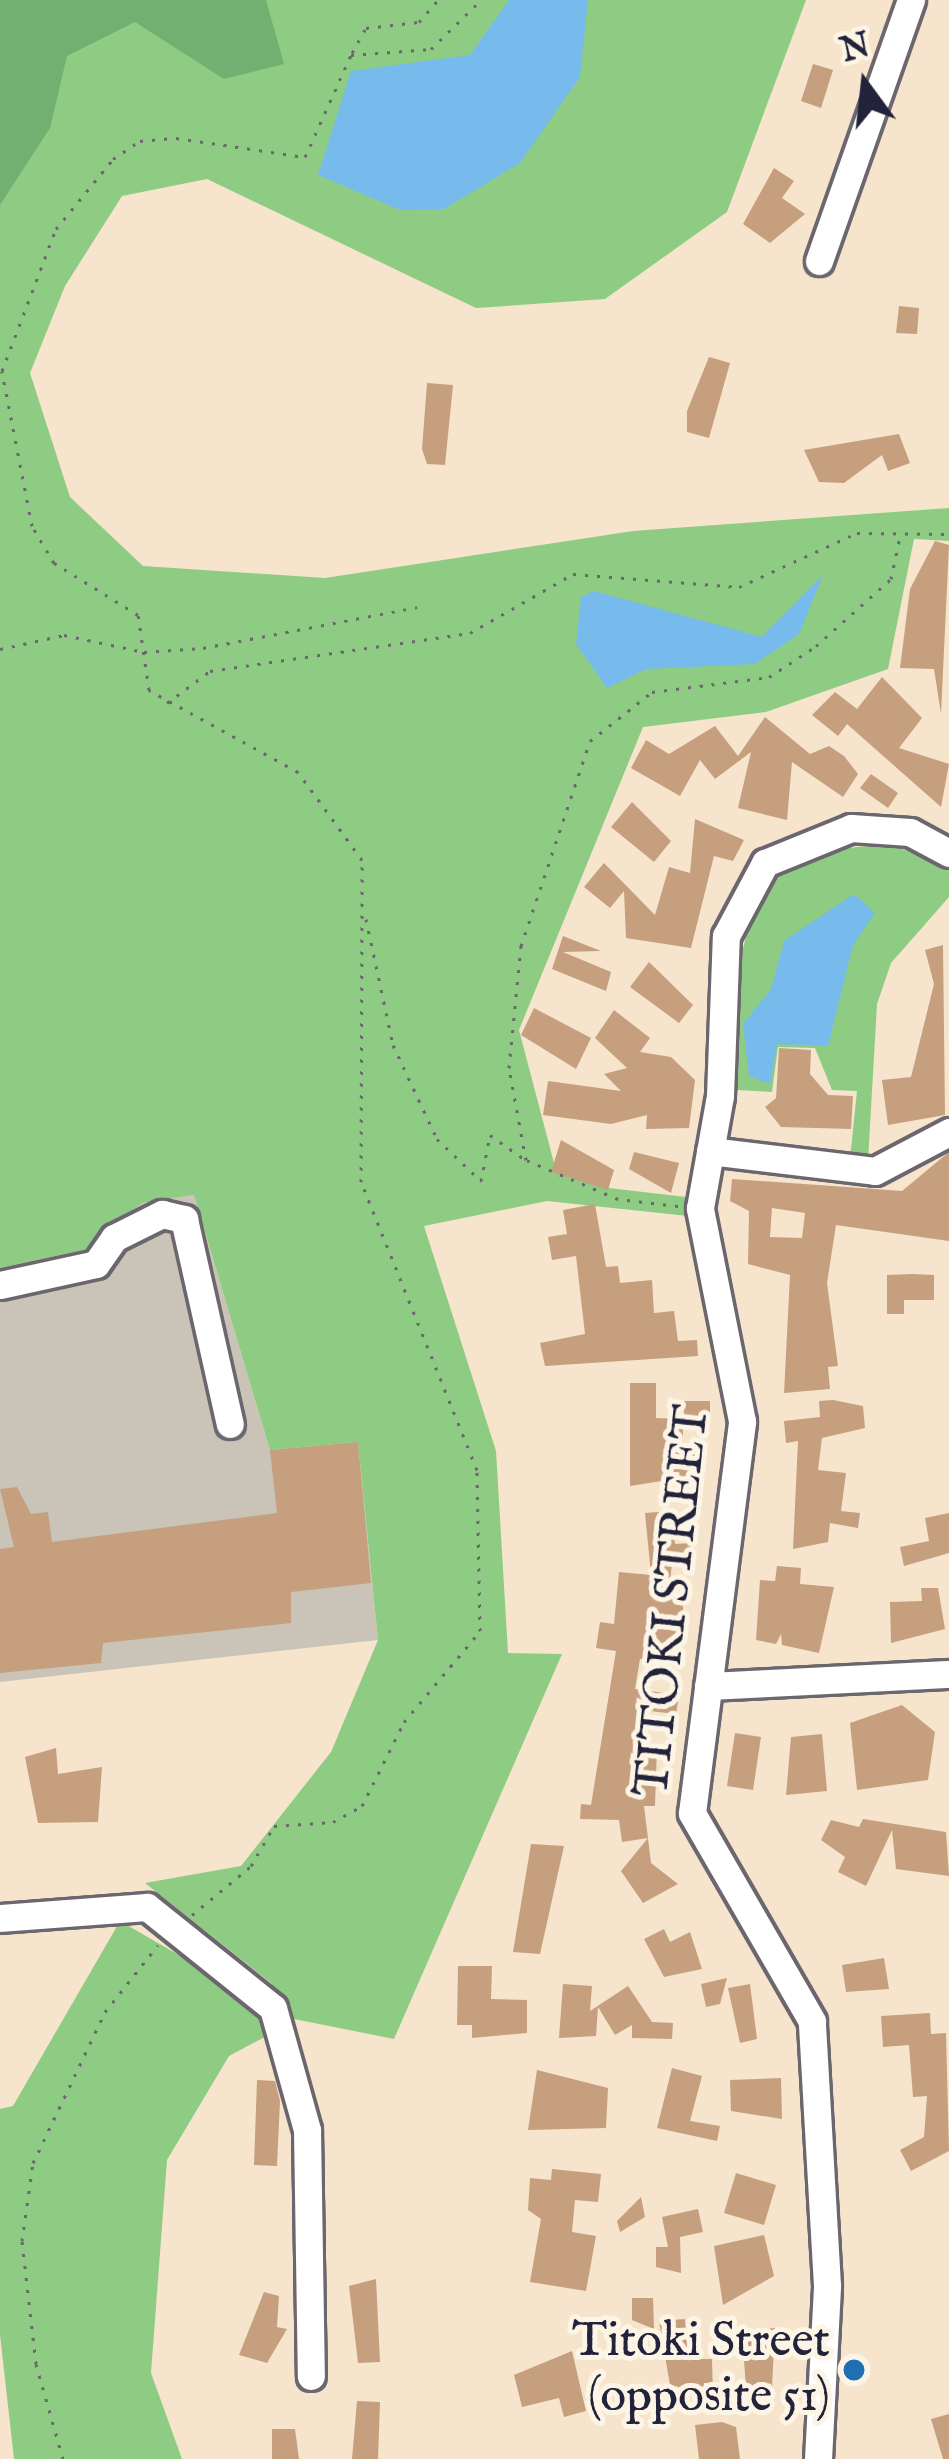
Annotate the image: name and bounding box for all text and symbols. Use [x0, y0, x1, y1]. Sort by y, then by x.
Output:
north arrow [805, 24, 925, 144]
text: N [836, 25, 875, 73]
street label: TITOKI STREET [625, 1403, 723, 1799]
place label: Titoki Street (opposite 51) [572, 2313, 830, 2426]
marker: Titoki Street (opposite 51) [841, 2357, 867, 2383]

